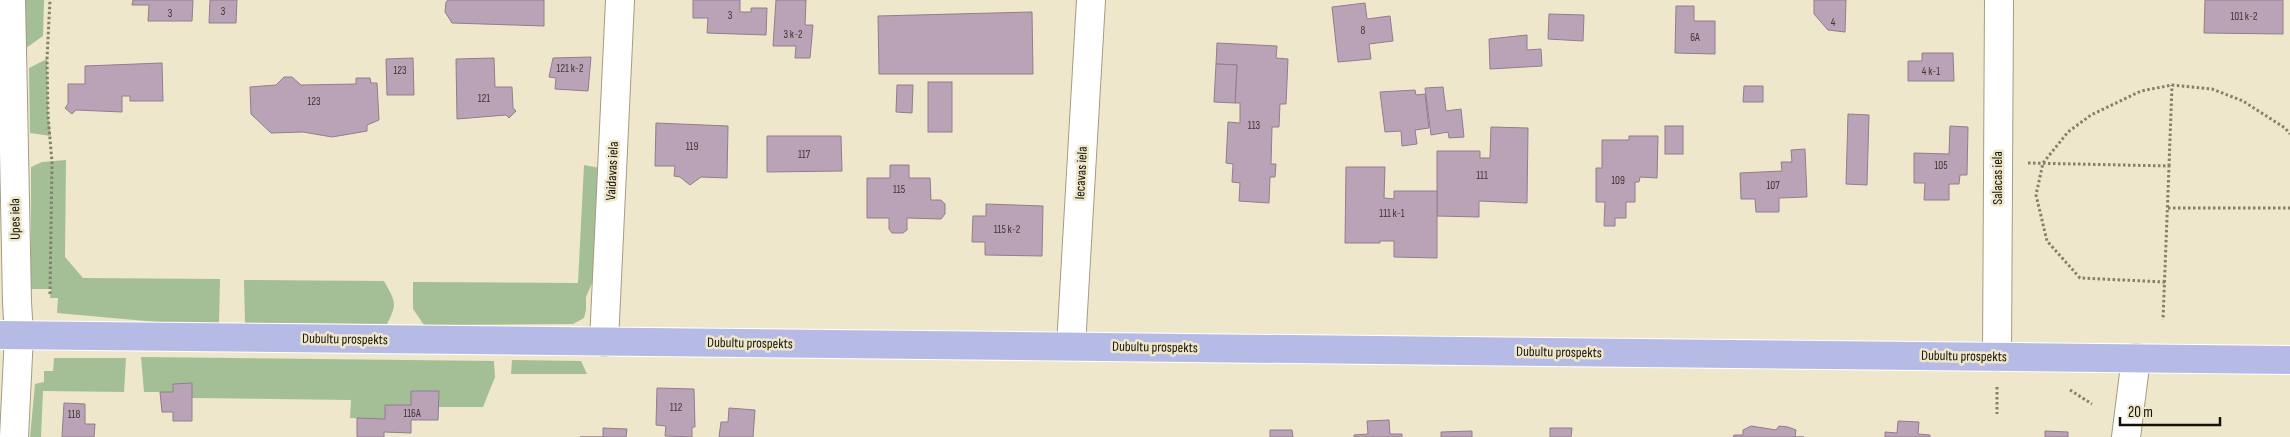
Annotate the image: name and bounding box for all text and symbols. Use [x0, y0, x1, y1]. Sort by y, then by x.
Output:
house number: 3 [221, 5, 226, 18]
house number: 3 [168, 7, 173, 20]
house number: 3 [728, 9, 733, 22]
house number: 101 k-2 [2230, 10, 2258, 23]
house number: 4 [1831, 16, 1836, 29]
house number: 8 [1361, 24, 1366, 37]
house number: 3 k-2 [783, 28, 803, 41]
house number: 6A [1690, 31, 1700, 44]
house number: 121 k-2 [557, 62, 584, 75]
house number: 123 [393, 64, 407, 77]
house number: 4 k-1 [1922, 65, 1940, 78]
house number: 121 [478, 92, 490, 105]
house number: 123 [307, 95, 321, 108]
house number: 113 [1248, 119, 1261, 132]
house number: 119 [686, 140, 698, 153]
street label: Vaidavas iela [602, 141, 622, 201]
street label: Iecavas iela [1071, 146, 1091, 200]
house number: 117 [798, 148, 811, 161]
street label: Salacas iela [1989, 151, 2006, 205]
house number: 105 [1934, 159, 1948, 172]
house number: 111 [1476, 169, 1488, 182]
house number: 109 [1611, 174, 1625, 187]
house number: 107 [1766, 179, 1780, 192]
house number: 115 [893, 183, 905, 196]
street label: Upes iela [6, 198, 24, 240]
house number: 111 k-1 [1379, 207, 1405, 220]
house number: 115 k-2 [994, 223, 1021, 236]
street label: Dubultu prospekts [302, 330, 388, 348]
street label: Dubultu prospekts [707, 334, 793, 352]
street label: Dubultu prospekts [1112, 338, 1198, 356]
street label: Dubultu prospekts [1516, 343, 1602, 361]
street label: Dubultu prospekts [1921, 347, 2007, 365]
scale bar [2120, 394, 2220, 426]
house number: 112 [670, 401, 683, 414]
text: 20 m [2128, 403, 2153, 422]
house number: 116A [403, 407, 421, 420]
house number: 118 [68, 408, 80, 421]

